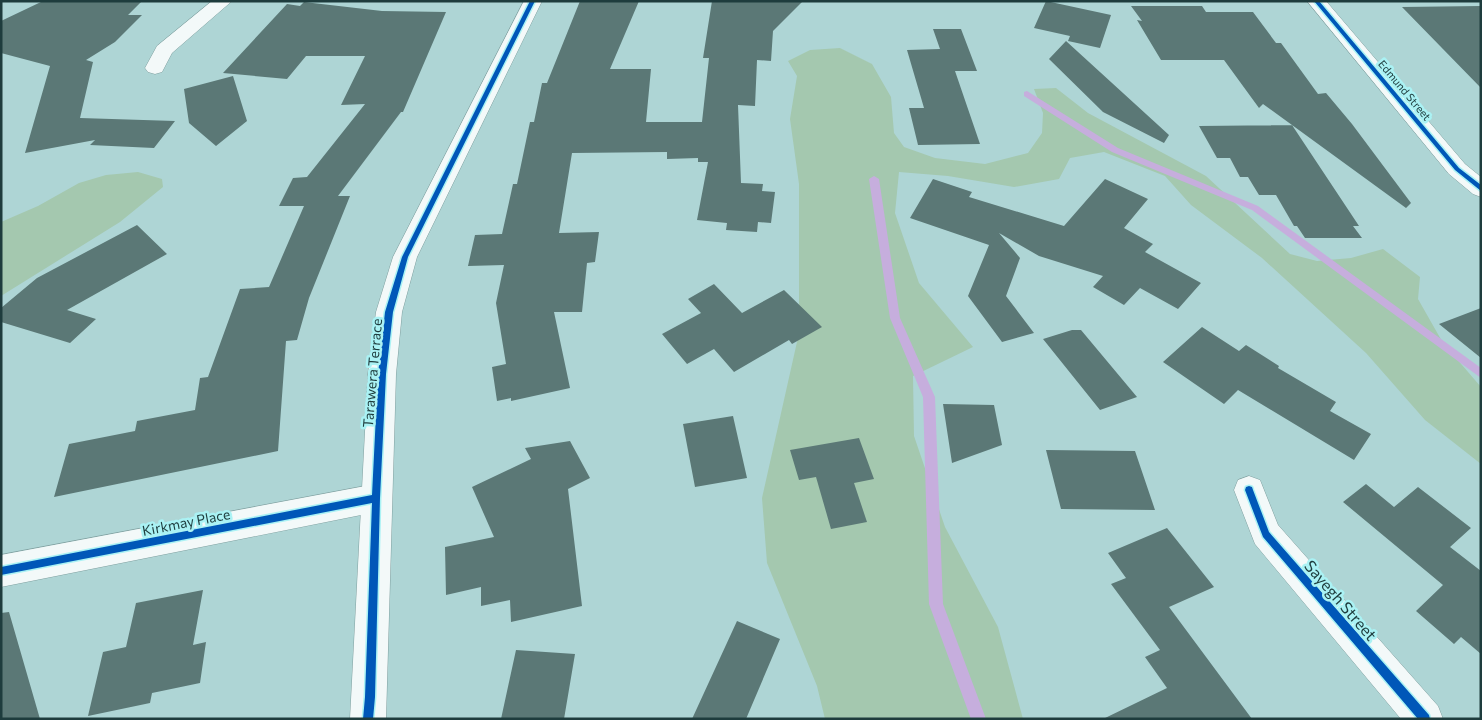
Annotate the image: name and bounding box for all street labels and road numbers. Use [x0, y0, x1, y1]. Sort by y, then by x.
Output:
street label: Edmund Street [1376, 57, 1434, 123]
street label: Tarawera Terrace [359, 318, 385, 428]
street label: Kirkmay Place [140, 505, 232, 539]
street label: Sayegh Street [1301, 556, 1381, 644]

